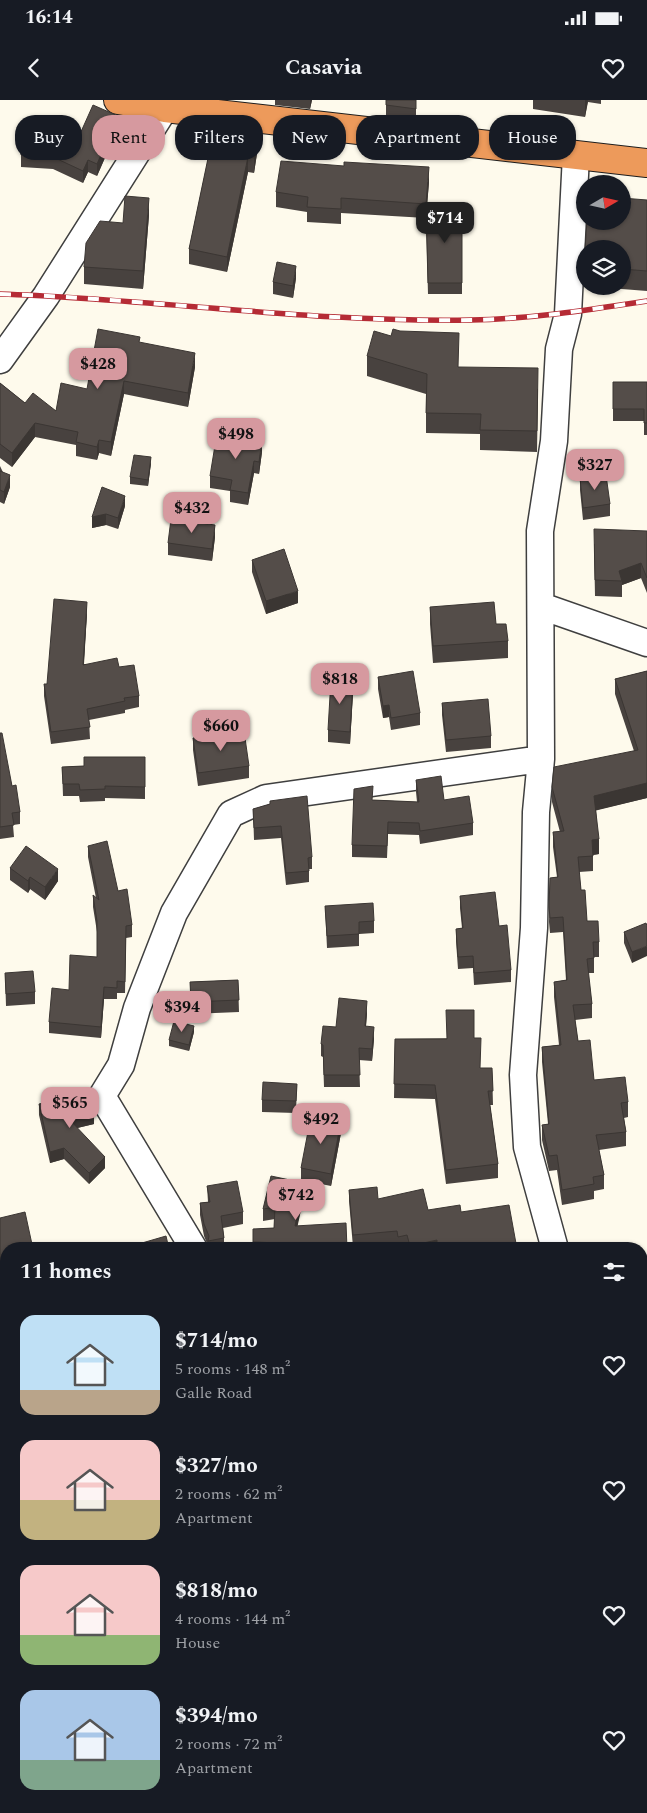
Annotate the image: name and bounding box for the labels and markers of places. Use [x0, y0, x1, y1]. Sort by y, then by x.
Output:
pin: $714 [415, 202, 475, 244]
pin: $428 [68, 348, 128, 390]
pin: $498 [206, 418, 266, 460]
pin: $327 [565, 448, 625, 491]
pin: $432 [162, 492, 222, 534]
pin: $818 [310, 662, 370, 705]
pin: $660 [191, 710, 251, 752]
pin: $394 [152, 990, 212, 1033]
pin: $565 [40, 1086, 100, 1129]
pin: $492 [291, 1102, 351, 1145]
pin: $742 [266, 1178, 326, 1221]

